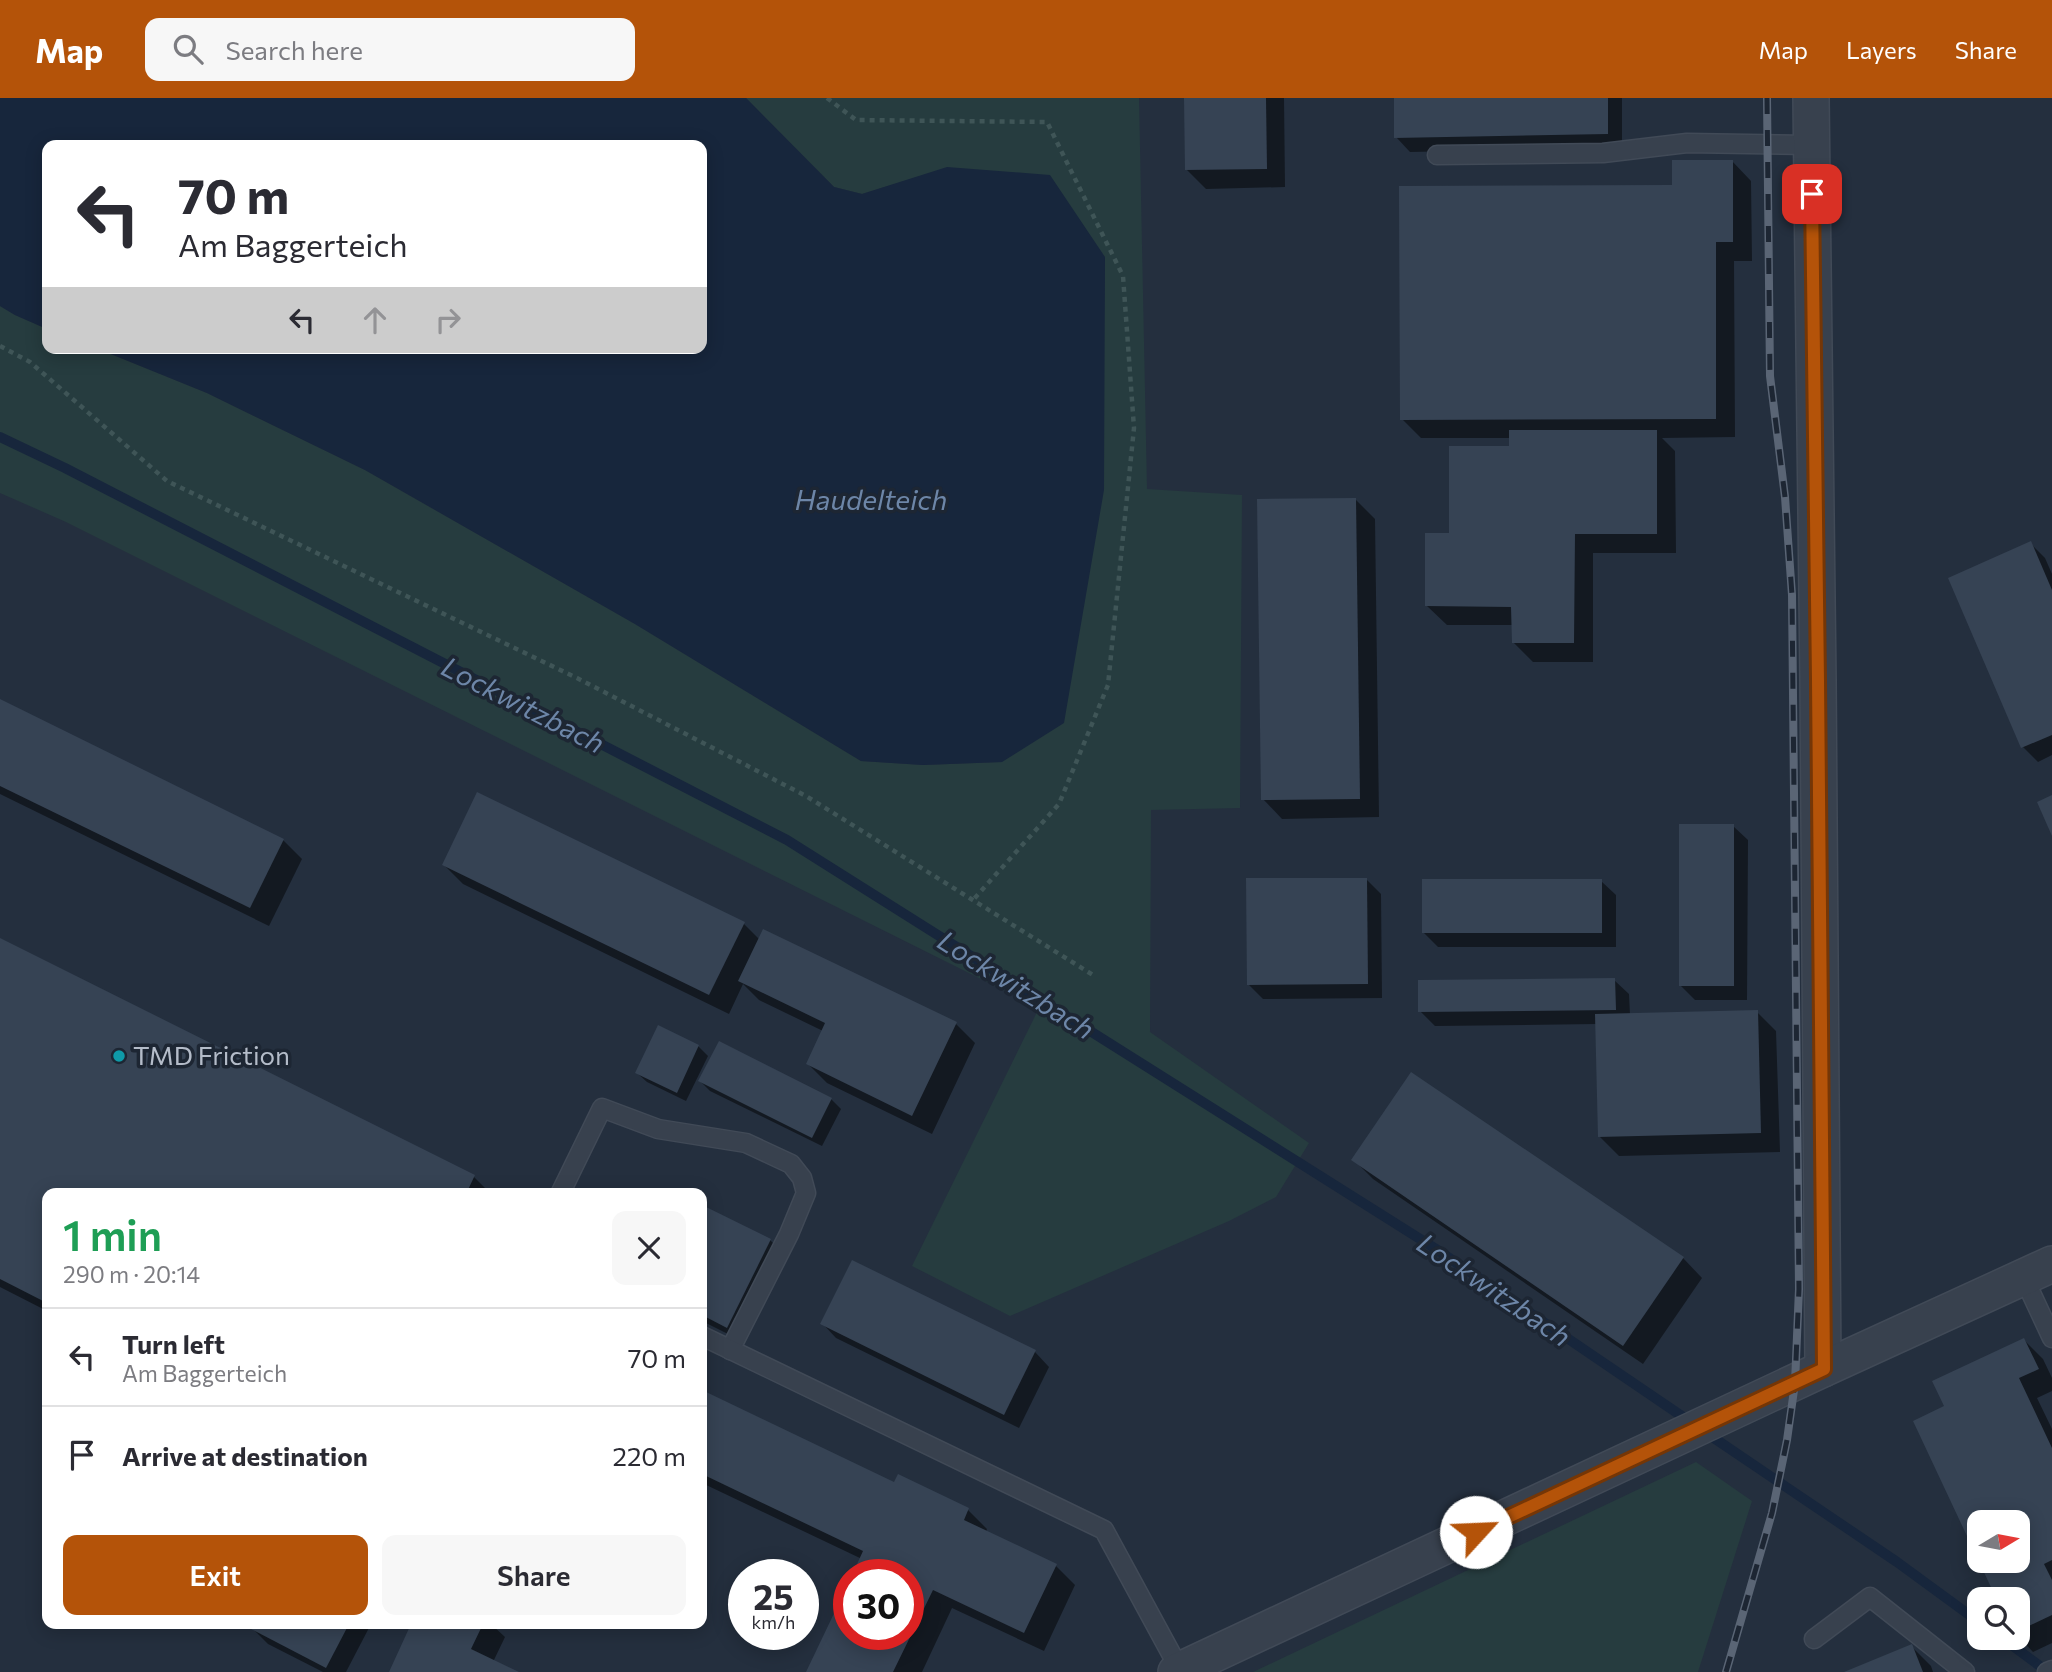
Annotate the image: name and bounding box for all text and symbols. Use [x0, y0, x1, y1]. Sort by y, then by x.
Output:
search box [145, 18, 635, 81]
text: Map [35, 29, 103, 70]
icon: search [169, 30, 207, 68]
text: Search here [225, 34, 363, 65]
text: Map [1759, 35, 1808, 64]
text: Layers [1846, 35, 1917, 64]
text: Share [1955, 35, 2017, 64]
text: 70 m [178, 164, 289, 224]
pin [1782, 164, 1842, 224]
icon: left [63, 168, 154, 259]
icon: arrive [1793, 175, 1831, 213]
text: Am Baggerteich [178, 224, 408, 264]
icon: left [283, 301, 321, 339]
icon: ahead [356, 301, 394, 339]
icon: right [429, 301, 467, 339]
water label: Haudelteich [795, 482, 947, 516]
water label: Lockwitzbach [436, 649, 610, 760]
water label: Lockwitzbach [932, 923, 1101, 1046]
place label: TMD Friction [133, 1039, 290, 1070]
marker: TMD Friction [111, 1048, 127, 1064]
text: 1 min [63, 1208, 162, 1260]
button: close [612, 1211, 686, 1285]
water label: Lockwitzbach [1411, 1225, 1578, 1353]
text: 290 m · 20:14 [63, 1260, 200, 1288]
text: Turn left [122, 1328, 225, 1359]
icon: left [63, 1338, 101, 1376]
text: 70 m [628, 1342, 686, 1373]
text: Am Baggerteich [122, 1359, 287, 1387]
icon: arrive [63, 1436, 101, 1474]
text: Arrive at destination [122, 1440, 368, 1471]
text: 220 m [613, 1440, 686, 1471]
position arrow [1439, 1495, 1513, 1569]
north arrow [1967, 1510, 2030, 1573]
map controls [1967, 1510, 2030, 1650]
button: Exit [63, 1535, 368, 1615]
button: Share [382, 1535, 686, 1615]
speed limit sign: 30 [833, 1559, 924, 1650]
text: 25 [753, 1574, 794, 1617]
button: search [1967, 1587, 2030, 1650]
text: km/h [752, 1611, 795, 1633]

